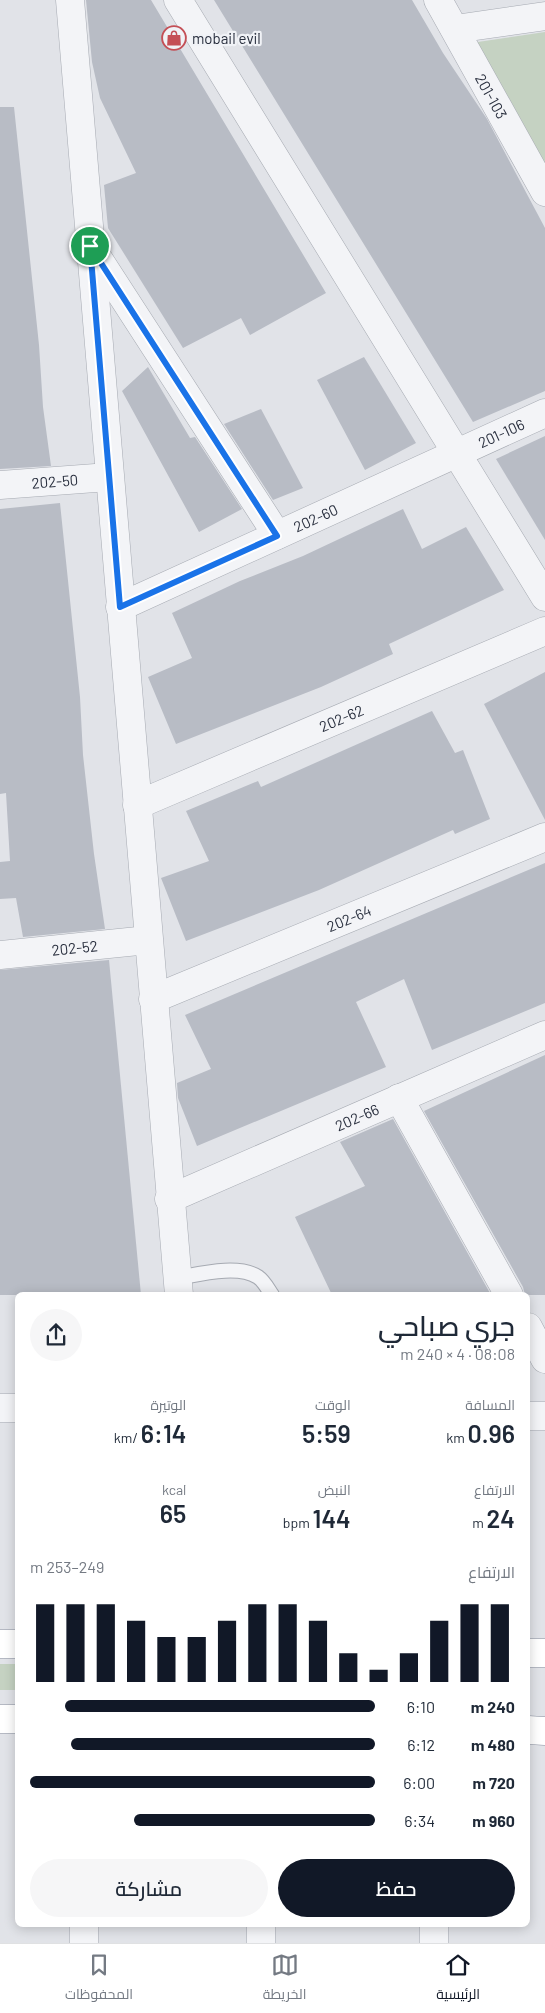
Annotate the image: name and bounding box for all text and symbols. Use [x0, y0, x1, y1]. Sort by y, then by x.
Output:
shop icon: mobail evil [161, 25, 187, 51]
place label: mobail evil [192, 29, 261, 47]
street label: 201-103 [472, 70, 511, 122]
pin [69, 225, 111, 267]
icon: arrive [76, 232, 104, 260]
street label: 201-106 [475, 415, 527, 451]
street label: 202-50 [31, 470, 79, 492]
street label: 202-60 [291, 500, 341, 536]
street label: 202-62 [316, 701, 366, 735]
street label: 202-64 [324, 901, 374, 935]
street label: 202-52 [51, 936, 99, 959]
street label: 202-66 [332, 1100, 382, 1134]
text: جري صباحي [378, 1308, 515, 1342]
button: share [30, 1309, 82, 1361]
text: 08:08 · 4 × 240 m [400, 1344, 515, 1363]
text: الوتيرة [150, 1396, 186, 1413]
text: الوقت [315, 1396, 351, 1413]
text: المسافة [465, 1396, 515, 1413]
text: 6:14 [141, 1418, 186, 1448]
text: 5:59 [302, 1418, 351, 1448]
text: 0.96 [468, 1418, 515, 1448]
text: /km [114, 1429, 141, 1446]
text: km [446, 1429, 468, 1446]
text: kcal [162, 1481, 186, 1498]
text: النبض [318, 1481, 351, 1498]
text: الارتفاع [474, 1481, 515, 1498]
text: 65 [160, 1498, 186, 1528]
text: 144 [313, 1503, 351, 1533]
text: 24 [487, 1503, 515, 1533]
text: bpm [283, 1514, 313, 1531]
text: m [472, 1514, 487, 1531]
text: 249–253 m [30, 1557, 104, 1576]
text: الارتفاع [468, 1562, 515, 1581]
text: 6:10 [407, 1697, 435, 1716]
text: 240 m [471, 1697, 515, 1716]
text: 6:12 [407, 1735, 435, 1754]
text: 480 m [471, 1735, 515, 1754]
text: 6:00 [403, 1773, 435, 1792]
text: 720 m [472, 1773, 515, 1792]
text: 6:34 [404, 1811, 435, 1830]
text: 960 m [472, 1811, 515, 1830]
button: مشاركة [30, 1859, 268, 1917]
button: حفظ [278, 1859, 515, 1917]
tab: المحفوظات [65, 1951, 133, 2007]
tab: الخريطة [263, 1951, 306, 2007]
tab: الرئيسية [436, 1951, 480, 2007]

